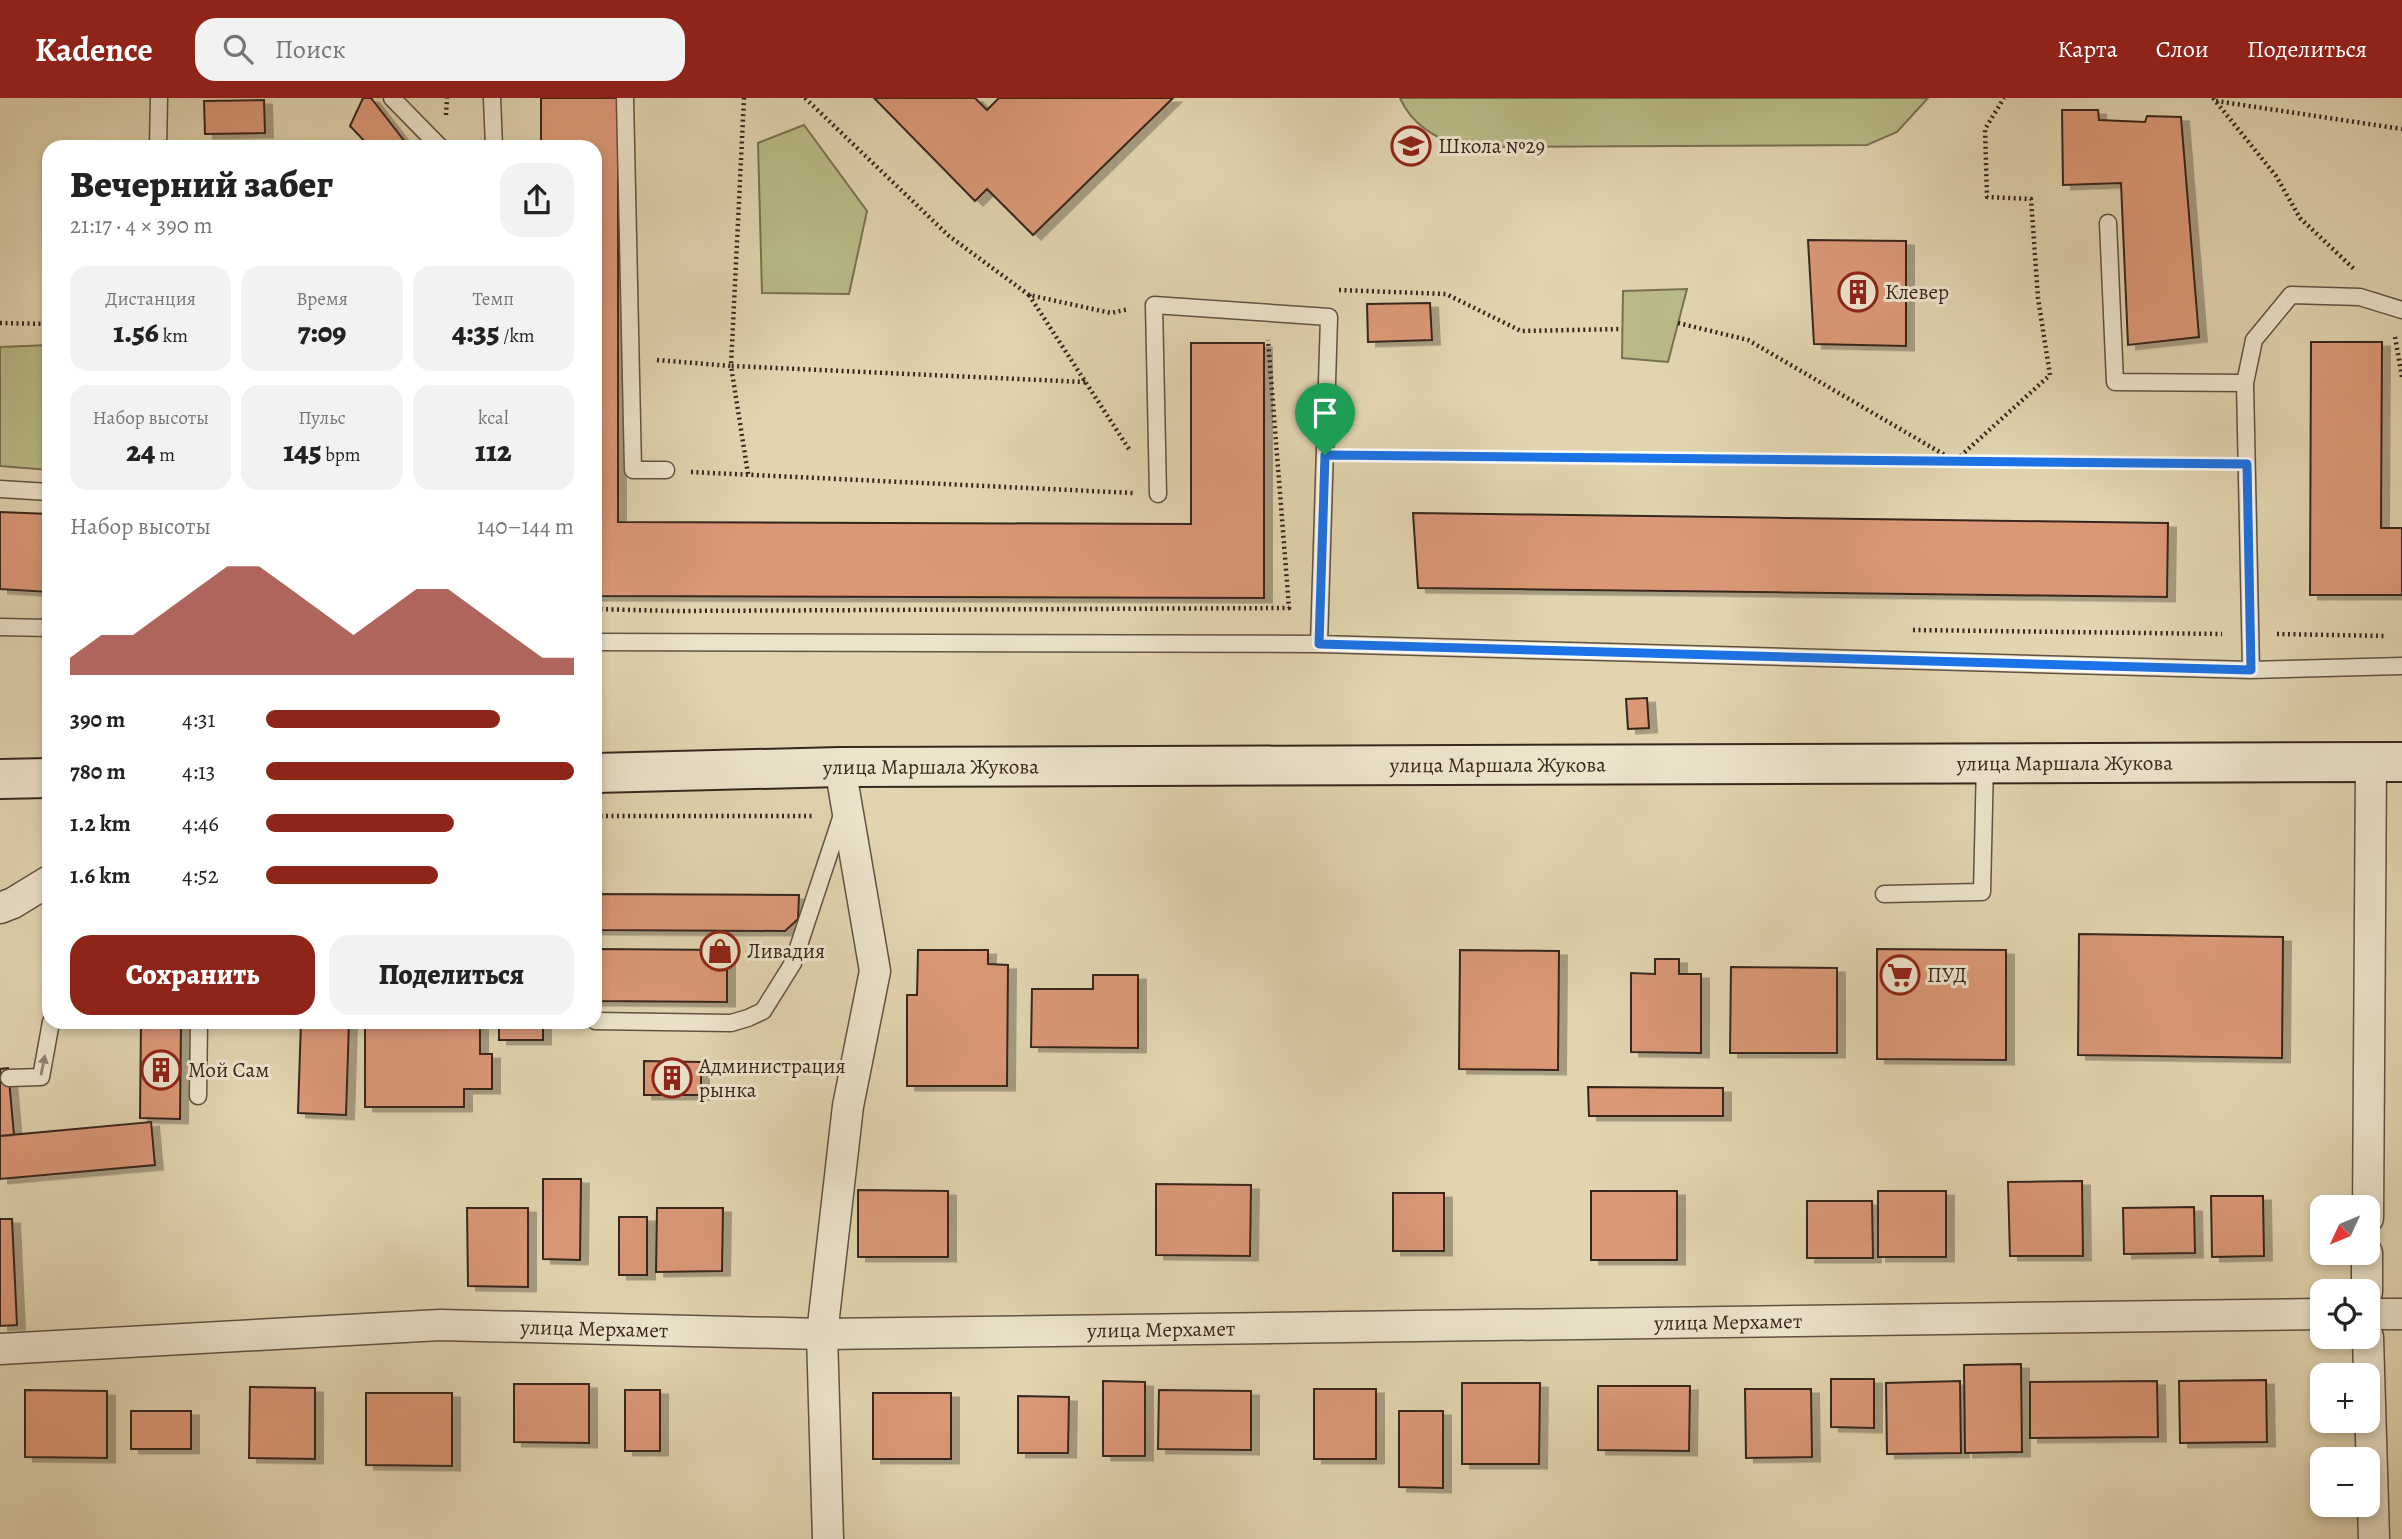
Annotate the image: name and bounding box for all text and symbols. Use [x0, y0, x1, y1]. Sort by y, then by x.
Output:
search box [195, 18, 685, 81]
text: Kadence [35, 27, 153, 72]
icon: search [219, 30, 257, 68]
text: Поиск [275, 32, 346, 67]
text: Карта [2057, 33, 2118, 65]
text: Слои [2156, 33, 2209, 65]
text: Поделиться [2247, 33, 2367, 65]
school or university icon: Школа №29 [1390, 125, 1432, 167]
place label: Школа №29 [1438, 132, 1545, 160]
text: Вечерний забег [70, 158, 333, 210]
button: share [500, 163, 574, 237]
text: 21:17 · 4 × 390 m [70, 210, 213, 241]
building icon: Клевер [1837, 271, 1879, 313]
place label: Клевер [1885, 278, 1949, 306]
text: Дистанция [105, 286, 196, 312]
text: Время [296, 286, 348, 312]
text: Темп [473, 286, 514, 312]
text: 1.56 [113, 312, 159, 352]
text: 7:09 [298, 312, 346, 352]
text: 4:35 [452, 312, 499, 352]
text: km [159, 323, 188, 349]
text: /km [499, 323, 535, 349]
pin [1295, 383, 1355, 455]
icon: arrive [1306, 394, 1344, 432]
text: Набор высоты [92, 405, 209, 431]
text: Пульс [298, 405, 346, 431]
text: kcal [478, 405, 509, 431]
text: 24 [126, 431, 155, 471]
text: 145 [283, 431, 321, 471]
text: 112 [475, 431, 512, 471]
text: m [155, 442, 175, 468]
text: bpm [321, 442, 361, 468]
text: Набор высоты [70, 511, 211, 542]
text: 140–144 m [477, 511, 574, 542]
text: 390 m [70, 704, 125, 735]
text: 4:31 [182, 704, 215, 735]
street label: улица Маршала Жукова [1956, 749, 2173, 777]
street label: улица Маршала Жукова [1389, 751, 1606, 779]
street label: улица Маршала Жукова [822, 752, 1039, 781]
text: 780 m [70, 756, 126, 787]
text: 4:13 [182, 756, 215, 787]
text: 1.2 km [70, 808, 131, 839]
text: 4:46 [182, 808, 219, 839]
text: 1.6 km [70, 860, 130, 891]
text: 4:52 [182, 860, 219, 891]
shop icon: Ливадия [699, 930, 741, 972]
button: Сохранить [70, 935, 315, 1015]
button: Поделиться [329, 935, 574, 1015]
place label: Ливадия [747, 937, 825, 965]
supermarket icon: ПУД [1879, 954, 1921, 996]
place label: ПУД [1927, 961, 1967, 989]
building icon: Мой Сам [140, 1049, 182, 1091]
place label: Администрация рынка [698, 1052, 846, 1104]
one-way arrow [38, 1054, 49, 1076]
place label: Мой Сам [188, 1056, 269, 1084]
building icon: Администрация рынка [651, 1057, 693, 1099]
north arrow [2310, 1195, 2380, 1265]
map controls [2310, 1195, 2380, 1517]
button: locate [2310, 1279, 2380, 1349]
street label: улица Мерхамет [1653, 1307, 1802, 1337]
street label: улица Мерхамет [519, 1313, 669, 1344]
street label: улица Мерхамет [1086, 1314, 1235, 1344]
button: + [2310, 1363, 2380, 1433]
button: − [2310, 1447, 2380, 1517]

